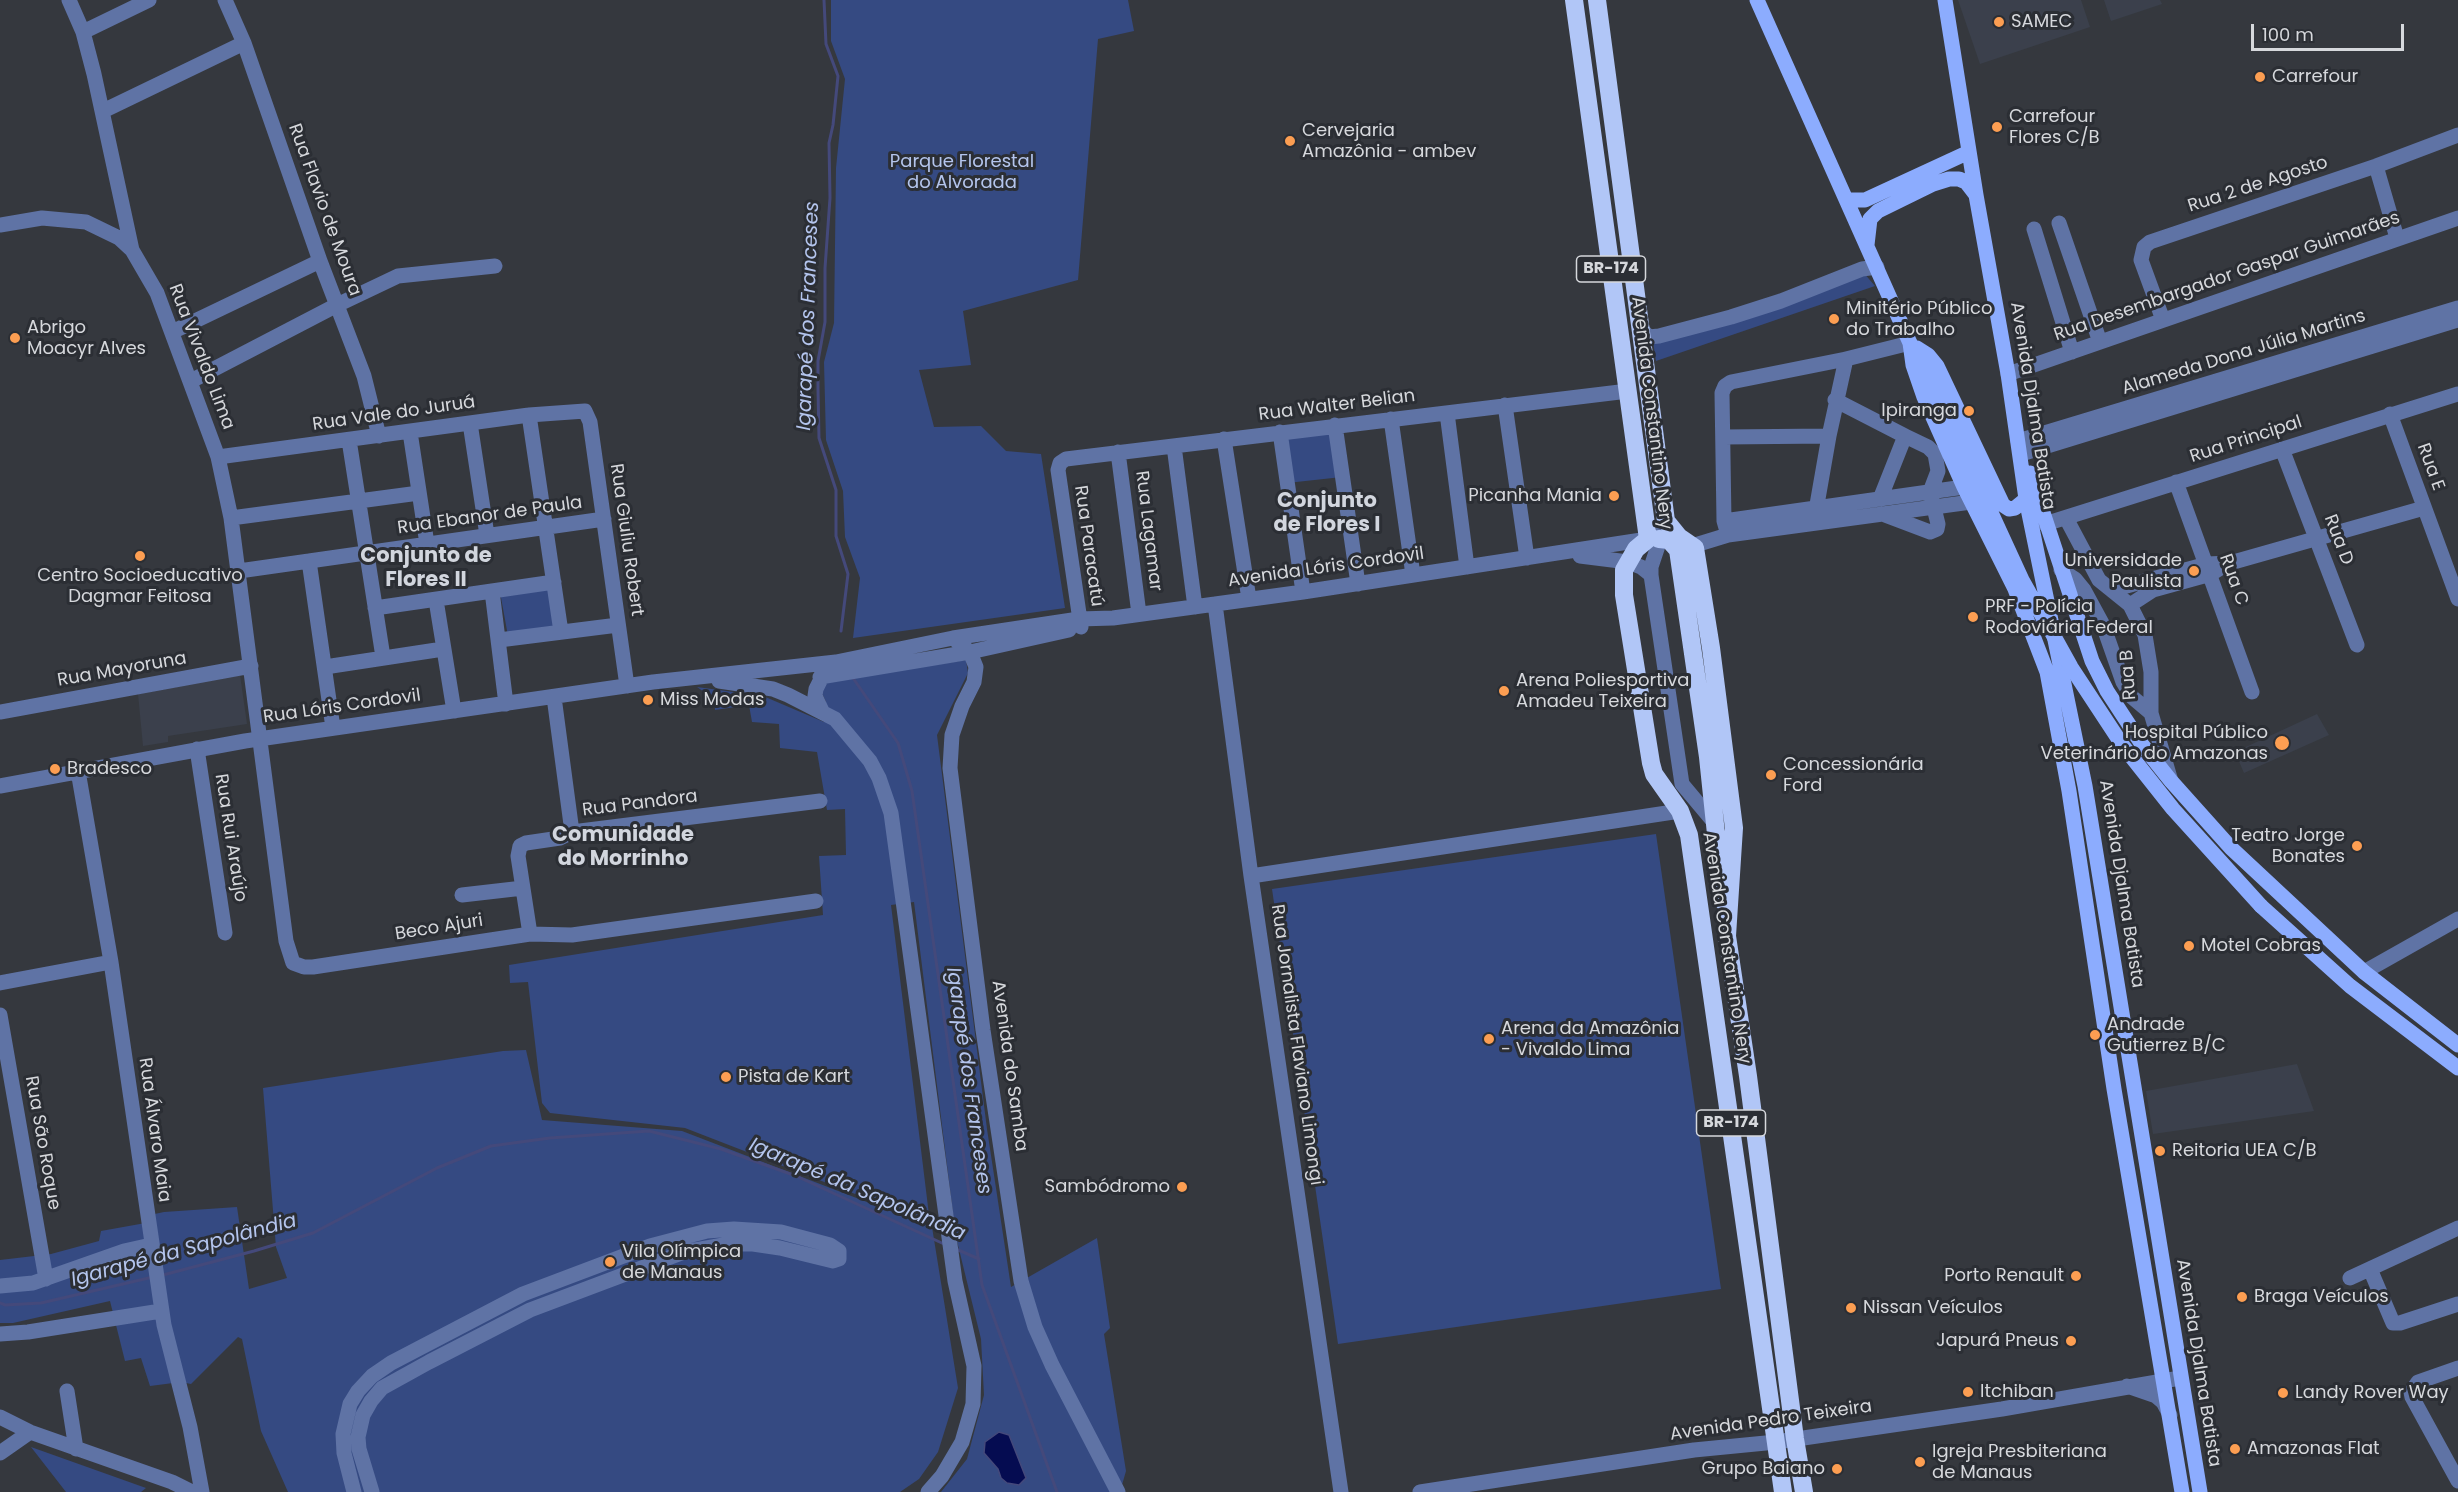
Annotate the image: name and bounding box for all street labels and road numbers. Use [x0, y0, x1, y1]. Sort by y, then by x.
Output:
street label: Rua Flavio de Moura [283, 121, 365, 299]
street label: Rua 2 de Agosto [2185, 152, 2331, 218]
street label: Rua Desembargador Gaspar Guimarães [2051, 207, 2403, 347]
road number: BR-174 [1576, 256, 1646, 282]
street label: Rua Vivaldo Lima [163, 281, 239, 433]
street label: Avenida Constantino Nery [1626, 295, 1676, 531]
street label: Avenida Djalma Batista [2005, 301, 2059, 511]
street label: Alameda Dona Júlia Martins [2120, 306, 2368, 400]
street label: Rua Walter Belian [1257, 386, 1417, 426]
street label: Rua Vale do Juruá [311, 392, 477, 436]
street label: Rua Principal [2187, 412, 2305, 468]
street label: Rua E [2412, 440, 2448, 494]
street label: Rua Giuliu Robert [605, 462, 647, 618]
street label: Rua Lagamar [1130, 470, 1166, 592]
street label: Rua Paracatú [1069, 484, 1107, 608]
street label: Rua Ebanor de Paula [396, 492, 584, 540]
street label: Rua D [2319, 512, 2357, 568]
street label: Avenida Lóris Cordovil [1227, 544, 1425, 592]
street label: Rua C [2214, 551, 2252, 609]
street label: Rua Mayoruna [56, 648, 188, 692]
street label: Rua B [2116, 649, 2142, 701]
street label: Rua Lóris Cordovil [262, 685, 422, 729]
street label: Rua Rui Araújo [209, 772, 251, 904]
street label: Avenida Djalma Batista [2094, 779, 2148, 989]
street label: Rua Pandora [581, 786, 699, 822]
street label: Avenida Constantino Nery [1697, 830, 1755, 1066]
street label: Rua Jornalista Flaviano Limongi [1266, 903, 1326, 1187]
street label: Beco Ajuri [394, 910, 484, 946]
street label: Avenida do Samba [986, 979, 1032, 1153]
street label: Rua Álvaro Maia [133, 1056, 175, 1204]
street label: Rua São Roque [20, 1074, 64, 1212]
road number: BR-174 [1696, 1110, 1766, 1136]
street label: Avenida Djalma Batista [2171, 1258, 2225, 1468]
street label: Avenida Pedro Teixeira [1669, 1396, 1873, 1446]

